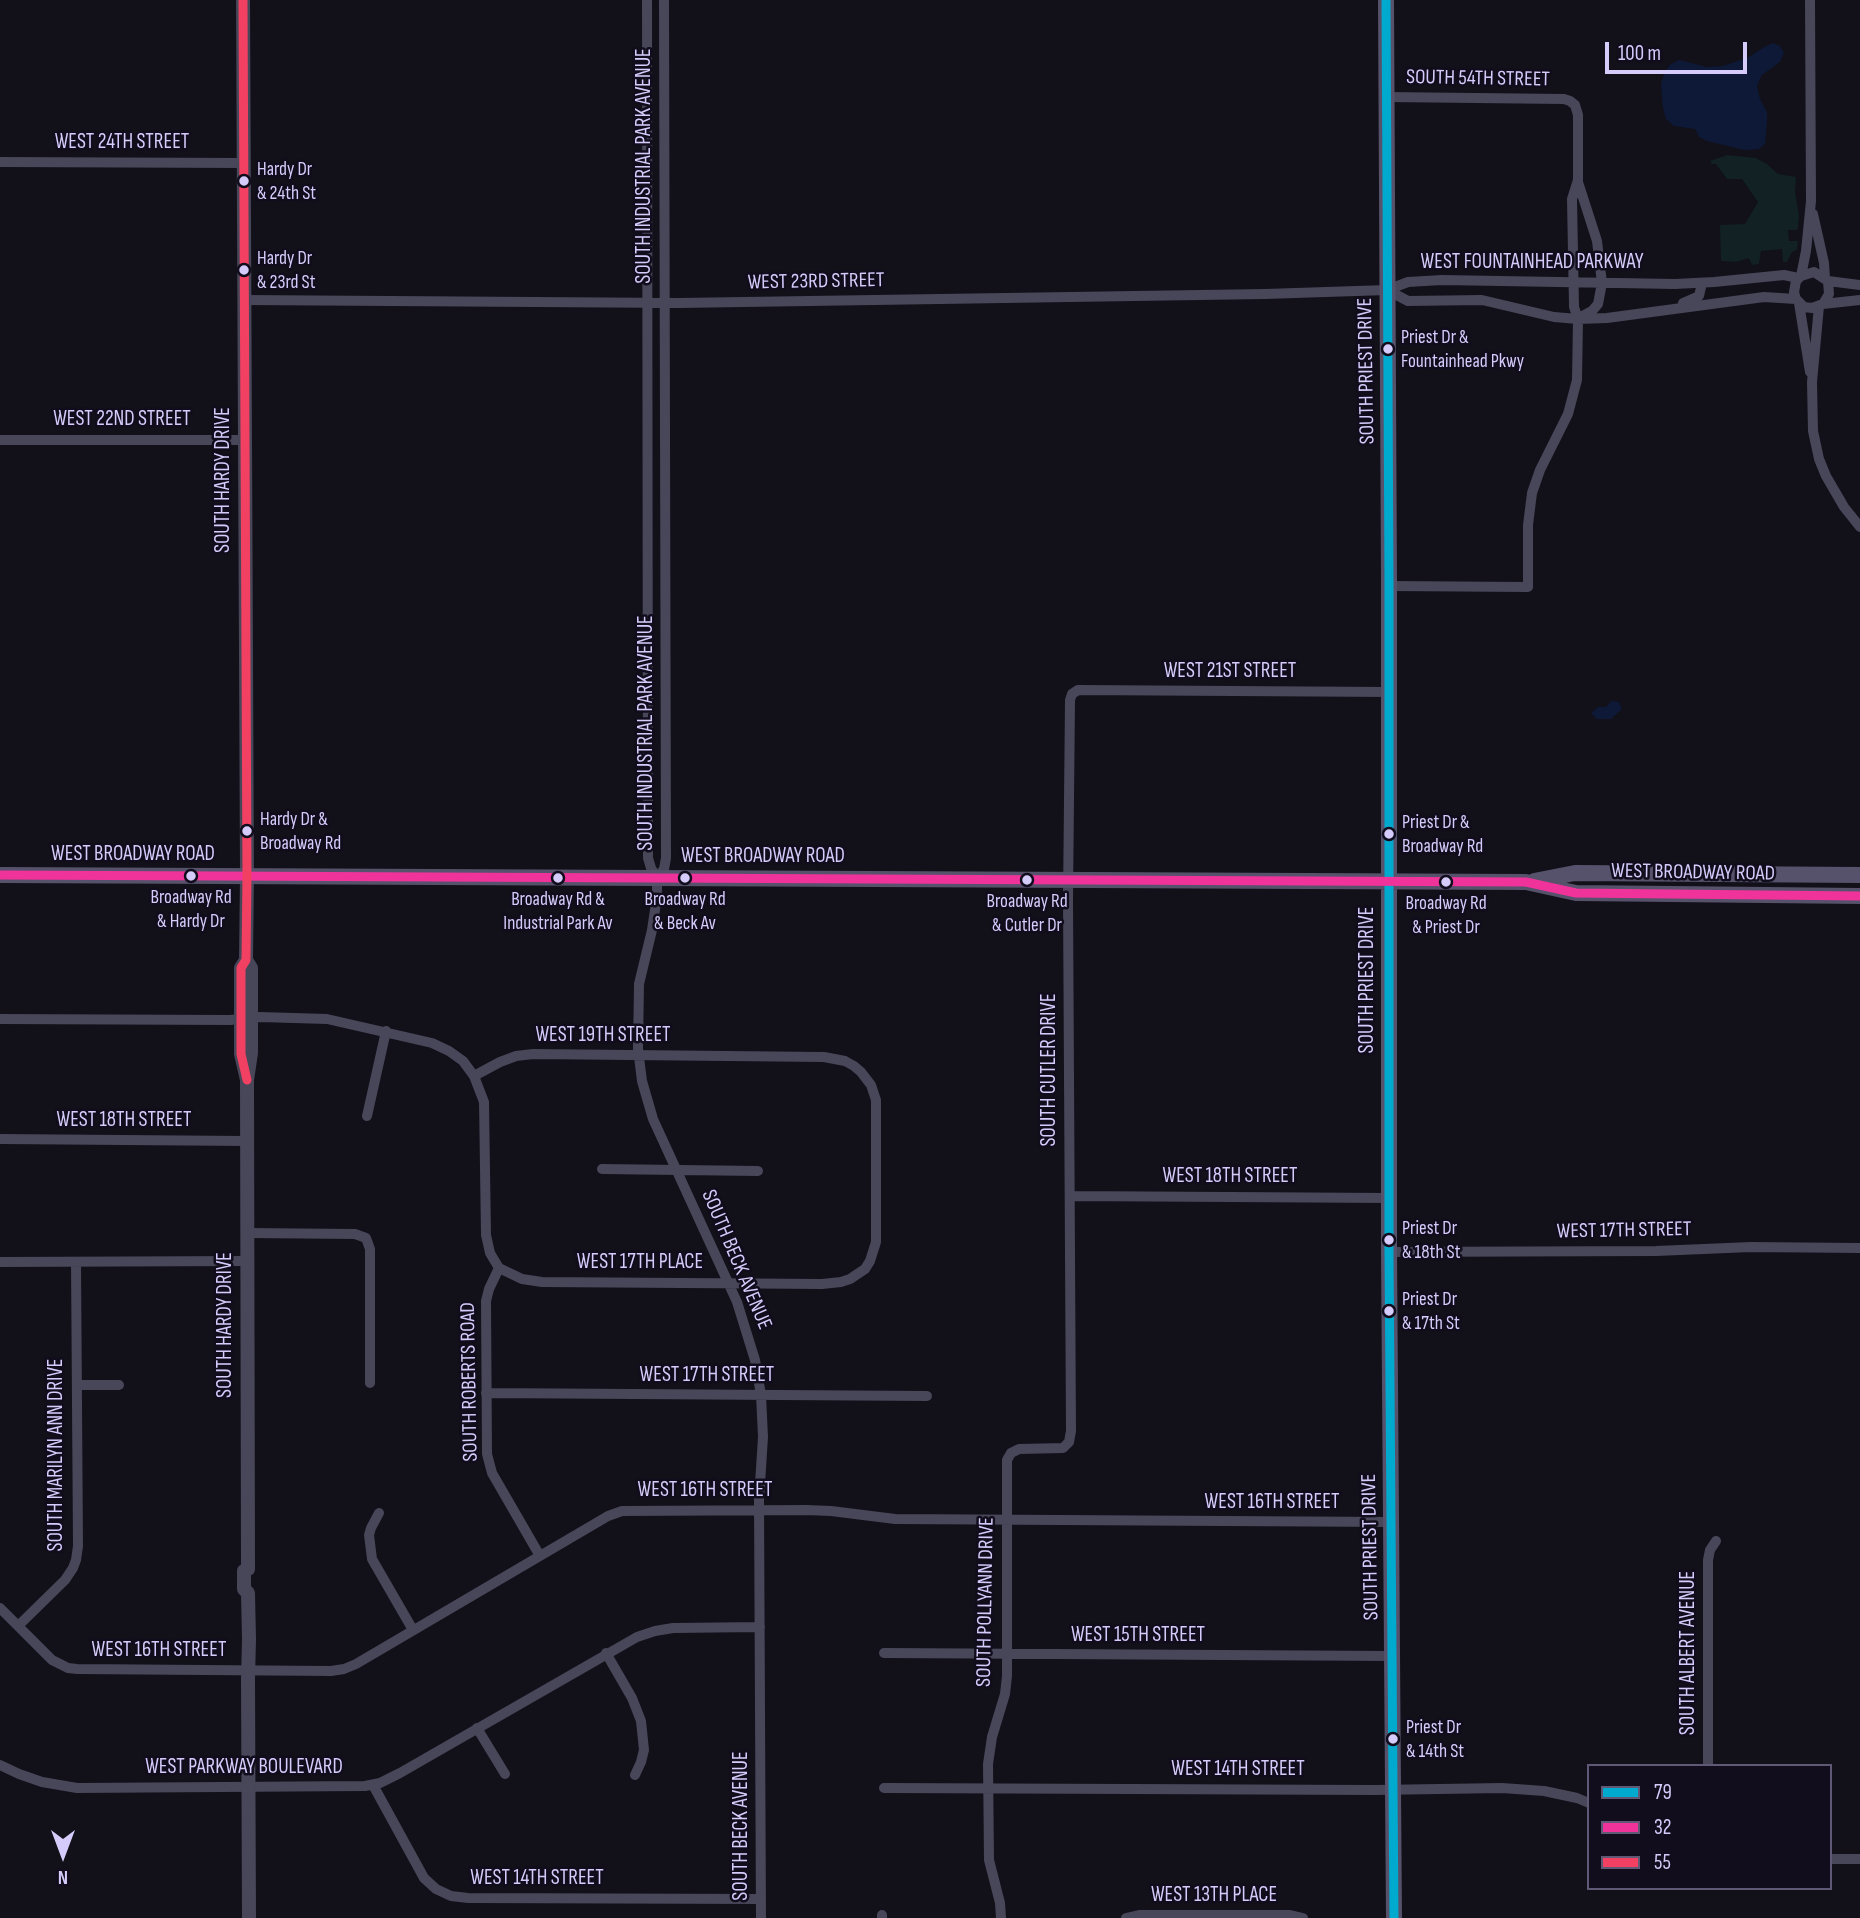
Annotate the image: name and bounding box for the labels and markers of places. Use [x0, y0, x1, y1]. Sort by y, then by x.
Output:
place label: Hardy Dr & 24th St [257, 159, 316, 203]
marker: Hardy Dr & 24th St [237, 174, 251, 188]
place label: Hardy Dr & 23rd St [257, 248, 315, 292]
marker: Hardy Dr & 23rd St [237, 263, 251, 277]
place label: Priest Dr & Fountainhead Pkwy [1401, 327, 1524, 371]
marker: Priest Dr & Fountainhead Pkwy [1381, 342, 1395, 356]
place label: Hardy Dr & Broadway Rd [260, 809, 341, 853]
place label: Priest Dr & Broadway Rd [1402, 812, 1483, 856]
marker: Hardy Dr & Broadway Rd [240, 824, 254, 838]
marker: Priest Dr & Broadway Rd [1382, 827, 1396, 841]
marker: Broadway Rd & Hardy Dr [184, 869, 198, 883]
marker: Broadway Rd & Industrial Park Av [551, 871, 565, 885]
marker: Broadway Rd & Beck Av [678, 871, 692, 885]
marker: Broadway Rd & Cutler Dr [1020, 873, 1034, 887]
marker: Broadway Rd & Priest Dr [1439, 875, 1453, 889]
place label: Broadway Rd & Hardy Dr [150, 887, 232, 931]
place label: Broadway Rd & Industrial Park Av [503, 889, 613, 933]
place label: Broadway Rd & Beck Av [644, 889, 726, 933]
place label: Broadway Rd & Cutler Dr [986, 891, 1068, 935]
place label: Broadway Rd & Priest Dr [1405, 893, 1487, 937]
place label: Priest Dr & 18th St [1402, 1218, 1460, 1262]
marker: Priest Dr & 18th St [1382, 1233, 1396, 1247]
place label: Priest Dr & 17th St [1402, 1289, 1460, 1333]
marker: Priest Dr & 17th St [1382, 1304, 1396, 1318]
place label: Priest Dr & 14th St [1406, 1717, 1464, 1761]
marker: Priest Dr & 14th St [1386, 1732, 1400, 1746]

